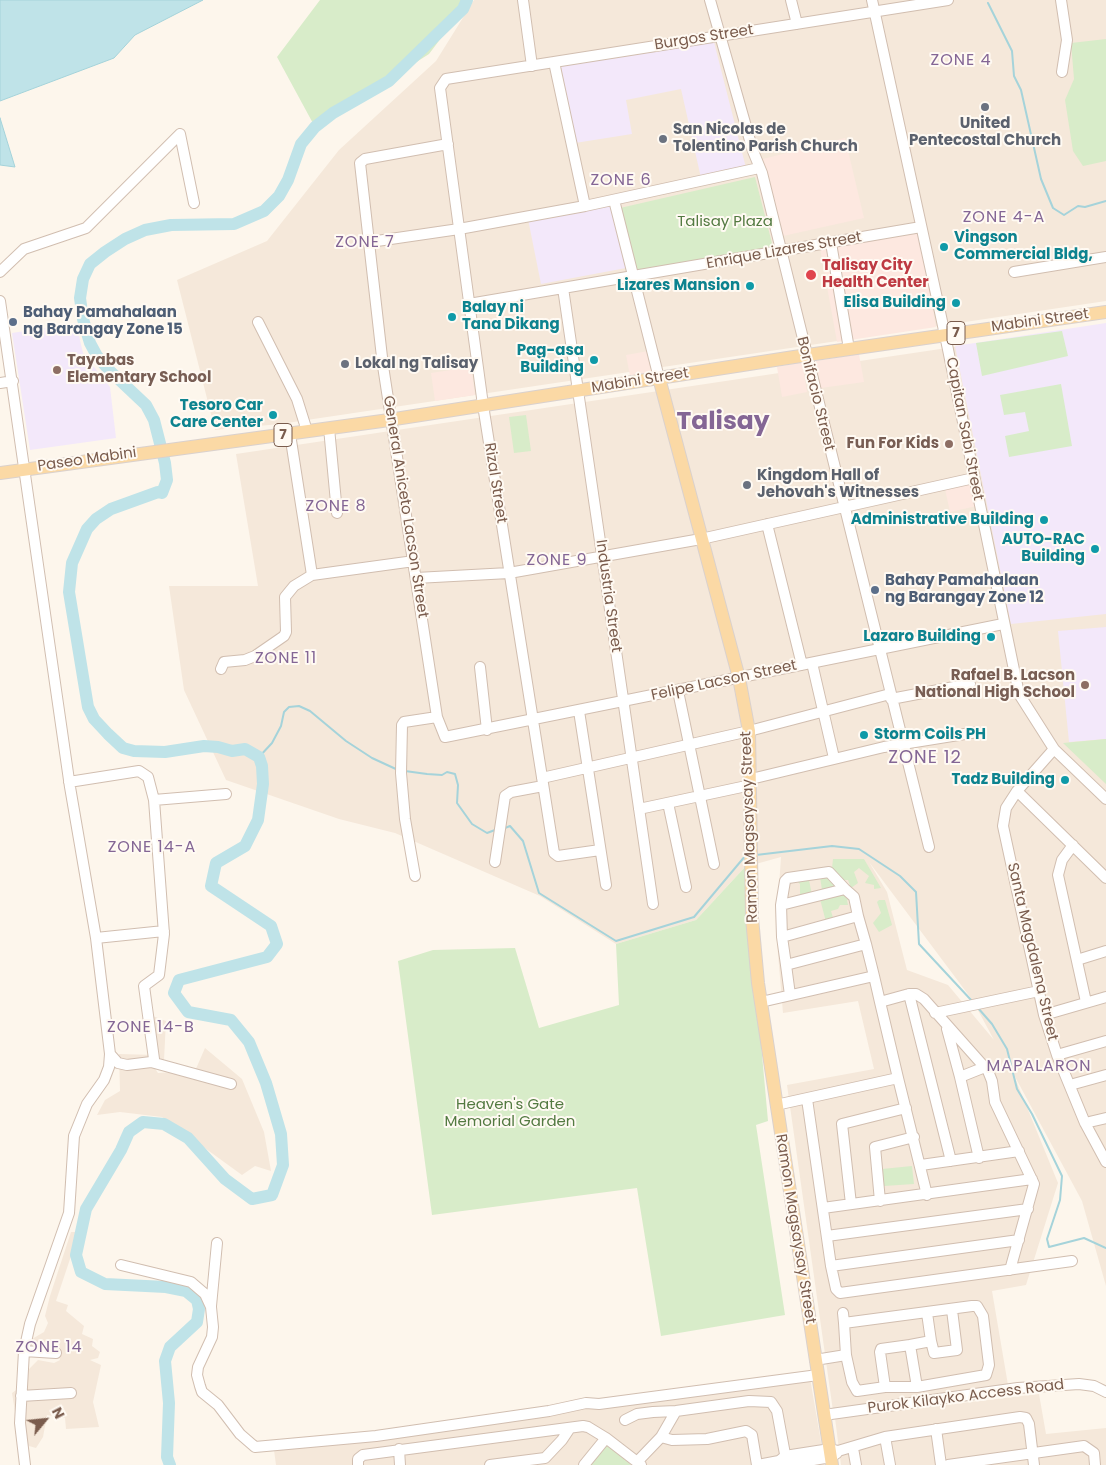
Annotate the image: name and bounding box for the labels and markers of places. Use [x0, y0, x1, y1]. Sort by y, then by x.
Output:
marker: United Pentecostal Church [979, 101, 991, 113]
place label: United Pentecostal Church [909, 115, 1061, 150]
place label: San Nicolas de Tolentino Parish Church [673, 121, 858, 156]
marker: San Nicolas de Tolentino Parish Church [657, 133, 669, 145]
place label: Vingson Commercial Bldg, [954, 229, 1093, 264]
marker: Vingson Commercial Bldg, [938, 241, 950, 253]
place label: Talisay City Health Center [822, 257, 929, 292]
marker: Talisay City Health Center [804, 268, 818, 282]
place label: Lizares Mansion [617, 277, 740, 295]
marker: Lizares Mansion [744, 280, 756, 292]
place label: Elisa Building [844, 294, 946, 312]
marker: Elisa Building [950, 297, 962, 309]
place label: Balay ni Tana Dikang [462, 299, 560, 334]
place label: Bahay Pamahalaan ng Barangay Zone 15 [23, 304, 183, 339]
marker: Balay ni Tana Dikang [446, 311, 458, 323]
marker: Bahay Pamahalaan ng Barangay Zone 15 [7, 316, 19, 328]
place label: Pag-asa Building [517, 342, 584, 377]
place label: Tayabas Elementary School [67, 352, 211, 387]
marker: Pag-asa Building [588, 354, 600, 366]
place label: Lokal ng Talisay [355, 355, 478, 373]
marker: Lokal ng Talisay [339, 358, 351, 370]
marker: Tayabas Elementary School [51, 364, 63, 376]
place label: Tesoro Car Care Center [170, 397, 263, 432]
marker: Tesoro Car Care Center [267, 409, 279, 421]
place label: Fun For Kids [847, 435, 939, 453]
marker: Fun For Kids [943, 438, 955, 450]
place label: Kingdom Hall of Jehovah's Witnesses [757, 467, 919, 502]
marker: Kingdom Hall of Jehovah's Witnesses [741, 479, 753, 491]
place label: Administrative Building [851, 511, 1034, 529]
marker: Administrative Building [1038, 514, 1050, 526]
place label: AUTO-RAC Building [1002, 531, 1085, 566]
marker: AUTO-RAC Building [1089, 543, 1101, 555]
place label: Bahay Pamahalaan ng Barangay Zone 12 [885, 572, 1044, 607]
marker: Bahay Pamahalaan ng Barangay Zone 12 [869, 584, 881, 596]
place label: Lazaro Building [863, 628, 981, 646]
marker: Lazaro Building [985, 631, 997, 643]
place label: Rafael B. Lacson National High School [915, 667, 1075, 702]
marker: Rafael B. Lacson National High School [1079, 679, 1091, 691]
place label: Storm Coils PH [874, 726, 986, 744]
marker: Storm Coils PH [858, 729, 870, 741]
place label: Tadz Building [951, 771, 1055, 789]
marker: Tadz Building [1059, 774, 1071, 786]

